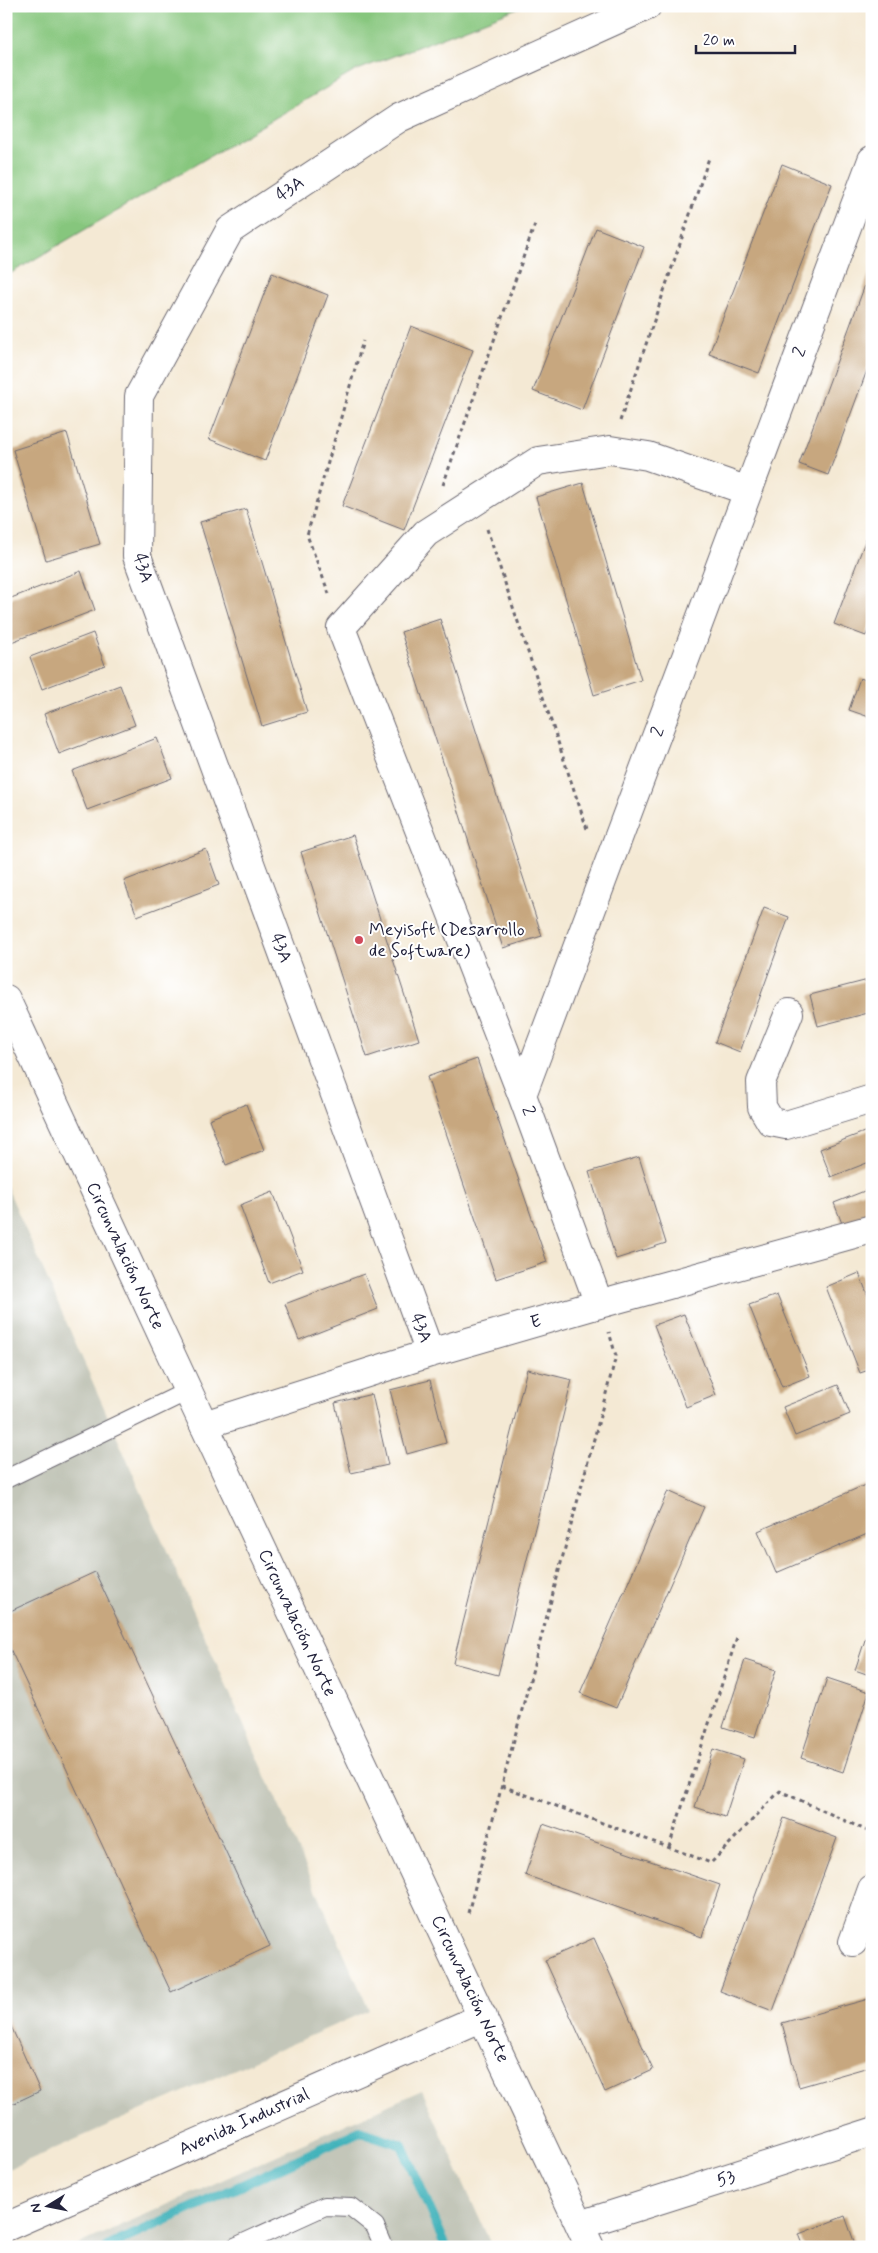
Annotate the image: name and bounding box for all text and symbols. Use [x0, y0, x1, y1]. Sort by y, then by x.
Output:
scale bar [696, 22, 794, 54]
text: 20 m [703, 31, 735, 51]
street label: 43A [271, 171, 309, 207]
street label: 2 [787, 343, 813, 360]
street label: 43A [127, 550, 159, 586]
street label: 2 [645, 724, 671, 740]
place label: Meyisoft (Desarrollo de Software) [369, 918, 525, 963]
street label: 43A [265, 930, 297, 966]
marker: Meyisoft (Desarrollo de Software) [353, 934, 365, 946]
street label: 2 [515, 1103, 541, 1119]
street label: Circunvalación Norte [80, 1178, 170, 1334]
street label: E [528, 1309, 544, 1335]
street label: 43A [405, 1310, 437, 1346]
street label: Circunvalación Norte [252, 1545, 342, 1701]
street label: Circunvalación Norte [425, 1911, 515, 2067]
street label: Avenida Industrial [175, 2082, 313, 2162]
street label: 53 [714, 2165, 739, 2193]
north arrow [22, 2180, 72, 2230]
text: N [27, 2202, 46, 2214]

